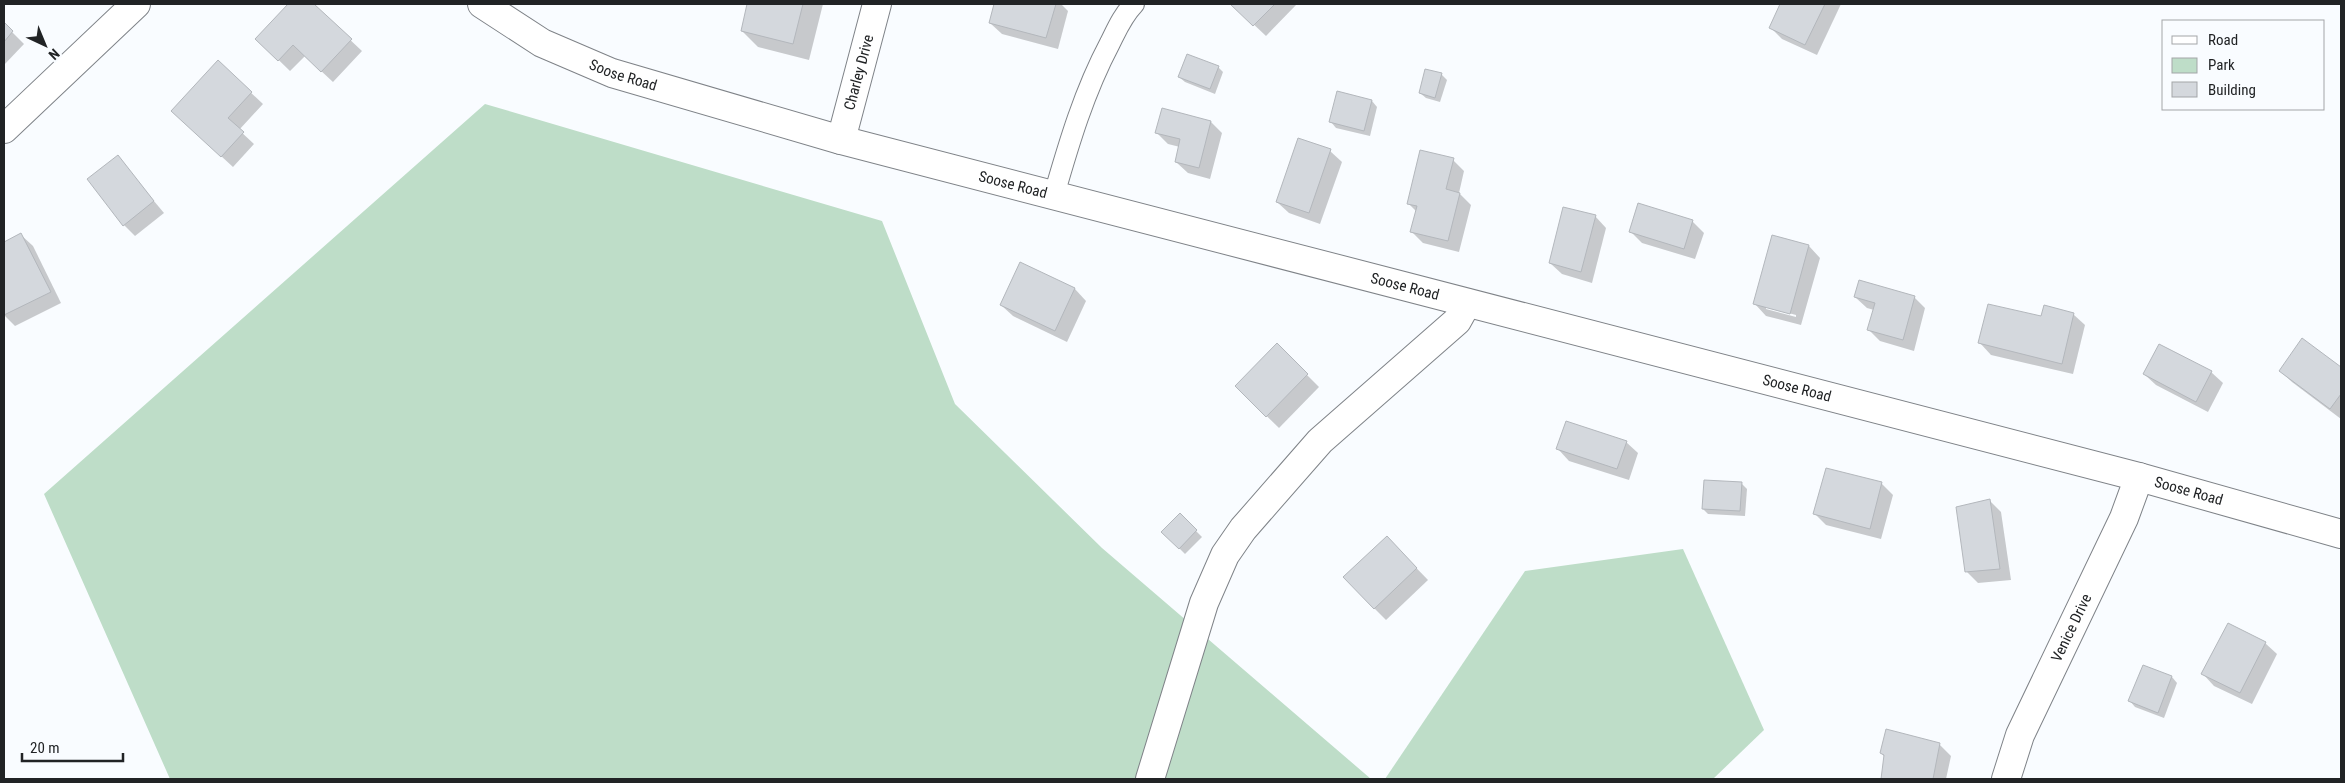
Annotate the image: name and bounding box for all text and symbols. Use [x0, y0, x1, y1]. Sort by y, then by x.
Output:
north arrow [20, 20, 70, 70]
legend [2162, 20, 2325, 110]
text: Road [2208, 31, 2238, 49]
street label: Charley Drive [840, 33, 878, 112]
text: N [45, 46, 63, 63]
street label: Soose Road [587, 55, 659, 95]
text: Park [2208, 56, 2235, 74]
text: Building [2208, 81, 2256, 99]
street label: Soose Road [977, 167, 1049, 202]
street label: Soose Road [1369, 269, 1441, 304]
street label: Soose Road [1761, 371, 1833, 406]
street label: Soose Road [2152, 473, 2225, 509]
street label: Venice Drive [2047, 591, 2095, 665]
scale bar [22, 730, 124, 762]
text: 20 m [30, 739, 60, 757]

